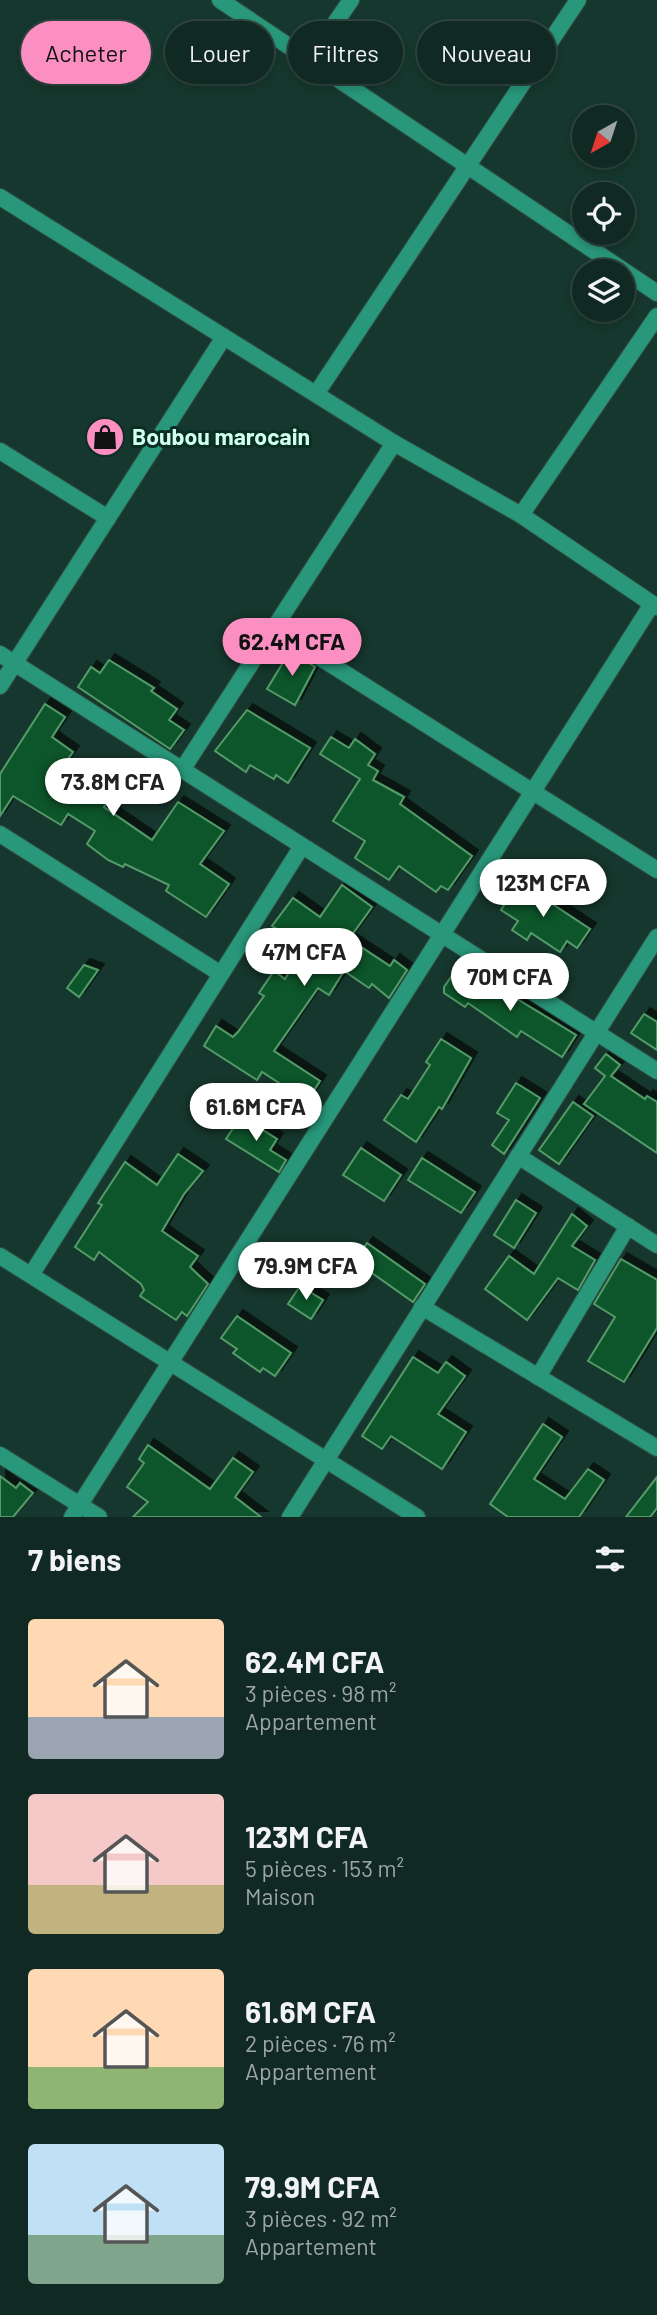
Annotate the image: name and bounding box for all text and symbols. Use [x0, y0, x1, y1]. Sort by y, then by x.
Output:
chip: Acheter [21, 21, 151, 84]
chip: Louer [165, 21, 274, 84]
chip: Filtres [288, 21, 403, 84]
chip: Nouveau [417, 21, 556, 84]
north arrow [572, 105, 635, 168]
map controls [572, 105, 635, 322]
button: locate [572, 182, 635, 245]
button: layers [572, 259, 635, 322]
shop icon: Boubou marocain [84, 416, 126, 458]
place label: Boubou marocain [132, 422, 310, 450]
pin: 62.4M CFA [212, 618, 372, 678]
text: 62.4M CFA [239, 627, 345, 655]
pin: 73.8M CFA [33, 758, 193, 818]
text: 73.8M CFA [61, 767, 165, 795]
pin: 123M CFA [471, 860, 615, 919]
text: 123M CFA [496, 868, 590, 896]
pin: 47M CFA [239, 928, 369, 988]
text: 47M CFA [261, 937, 347, 965]
pin: 70M CFA [445, 954, 575, 1013]
text: 70M CFA [467, 962, 553, 990]
pin: 61.6M CFA [176, 1084, 336, 1143]
text: 61.6M CFA [206, 1092, 306, 1120]
pin: 79.9M CFA [226, 1242, 386, 1302]
text: 79.9M CFA [254, 1251, 358, 1279]
icon: filters [591, 1540, 629, 1578]
text: 7 biens [28, 1541, 121, 1577]
text: 62.4M CFA [245, 1643, 384, 1679]
icon: home [84, 1647, 168, 1731]
text: 3 pièces · 98 m² [245, 1679, 396, 1707]
text: Appartement [245, 1707, 377, 1735]
text: 123M CFA [245, 1818, 368, 1854]
icon: home [84, 1822, 168, 1906]
text: 5 pièces · 153 m² [245, 1854, 404, 1882]
text: Maison [245, 1882, 315, 1910]
text: 61.6M CFA [245, 1993, 376, 2029]
icon: home [84, 1997, 168, 2081]
text: 2 pièces · 76 m² [245, 2029, 396, 2057]
text: Appartement [245, 2057, 377, 2085]
text: 79.9M CFA [245, 2168, 380, 2204]
icon: home [84, 2172, 168, 2256]
text: 3 pièces · 92 m² [245, 2204, 397, 2232]
text: Appartement [245, 2232, 377, 2260]

